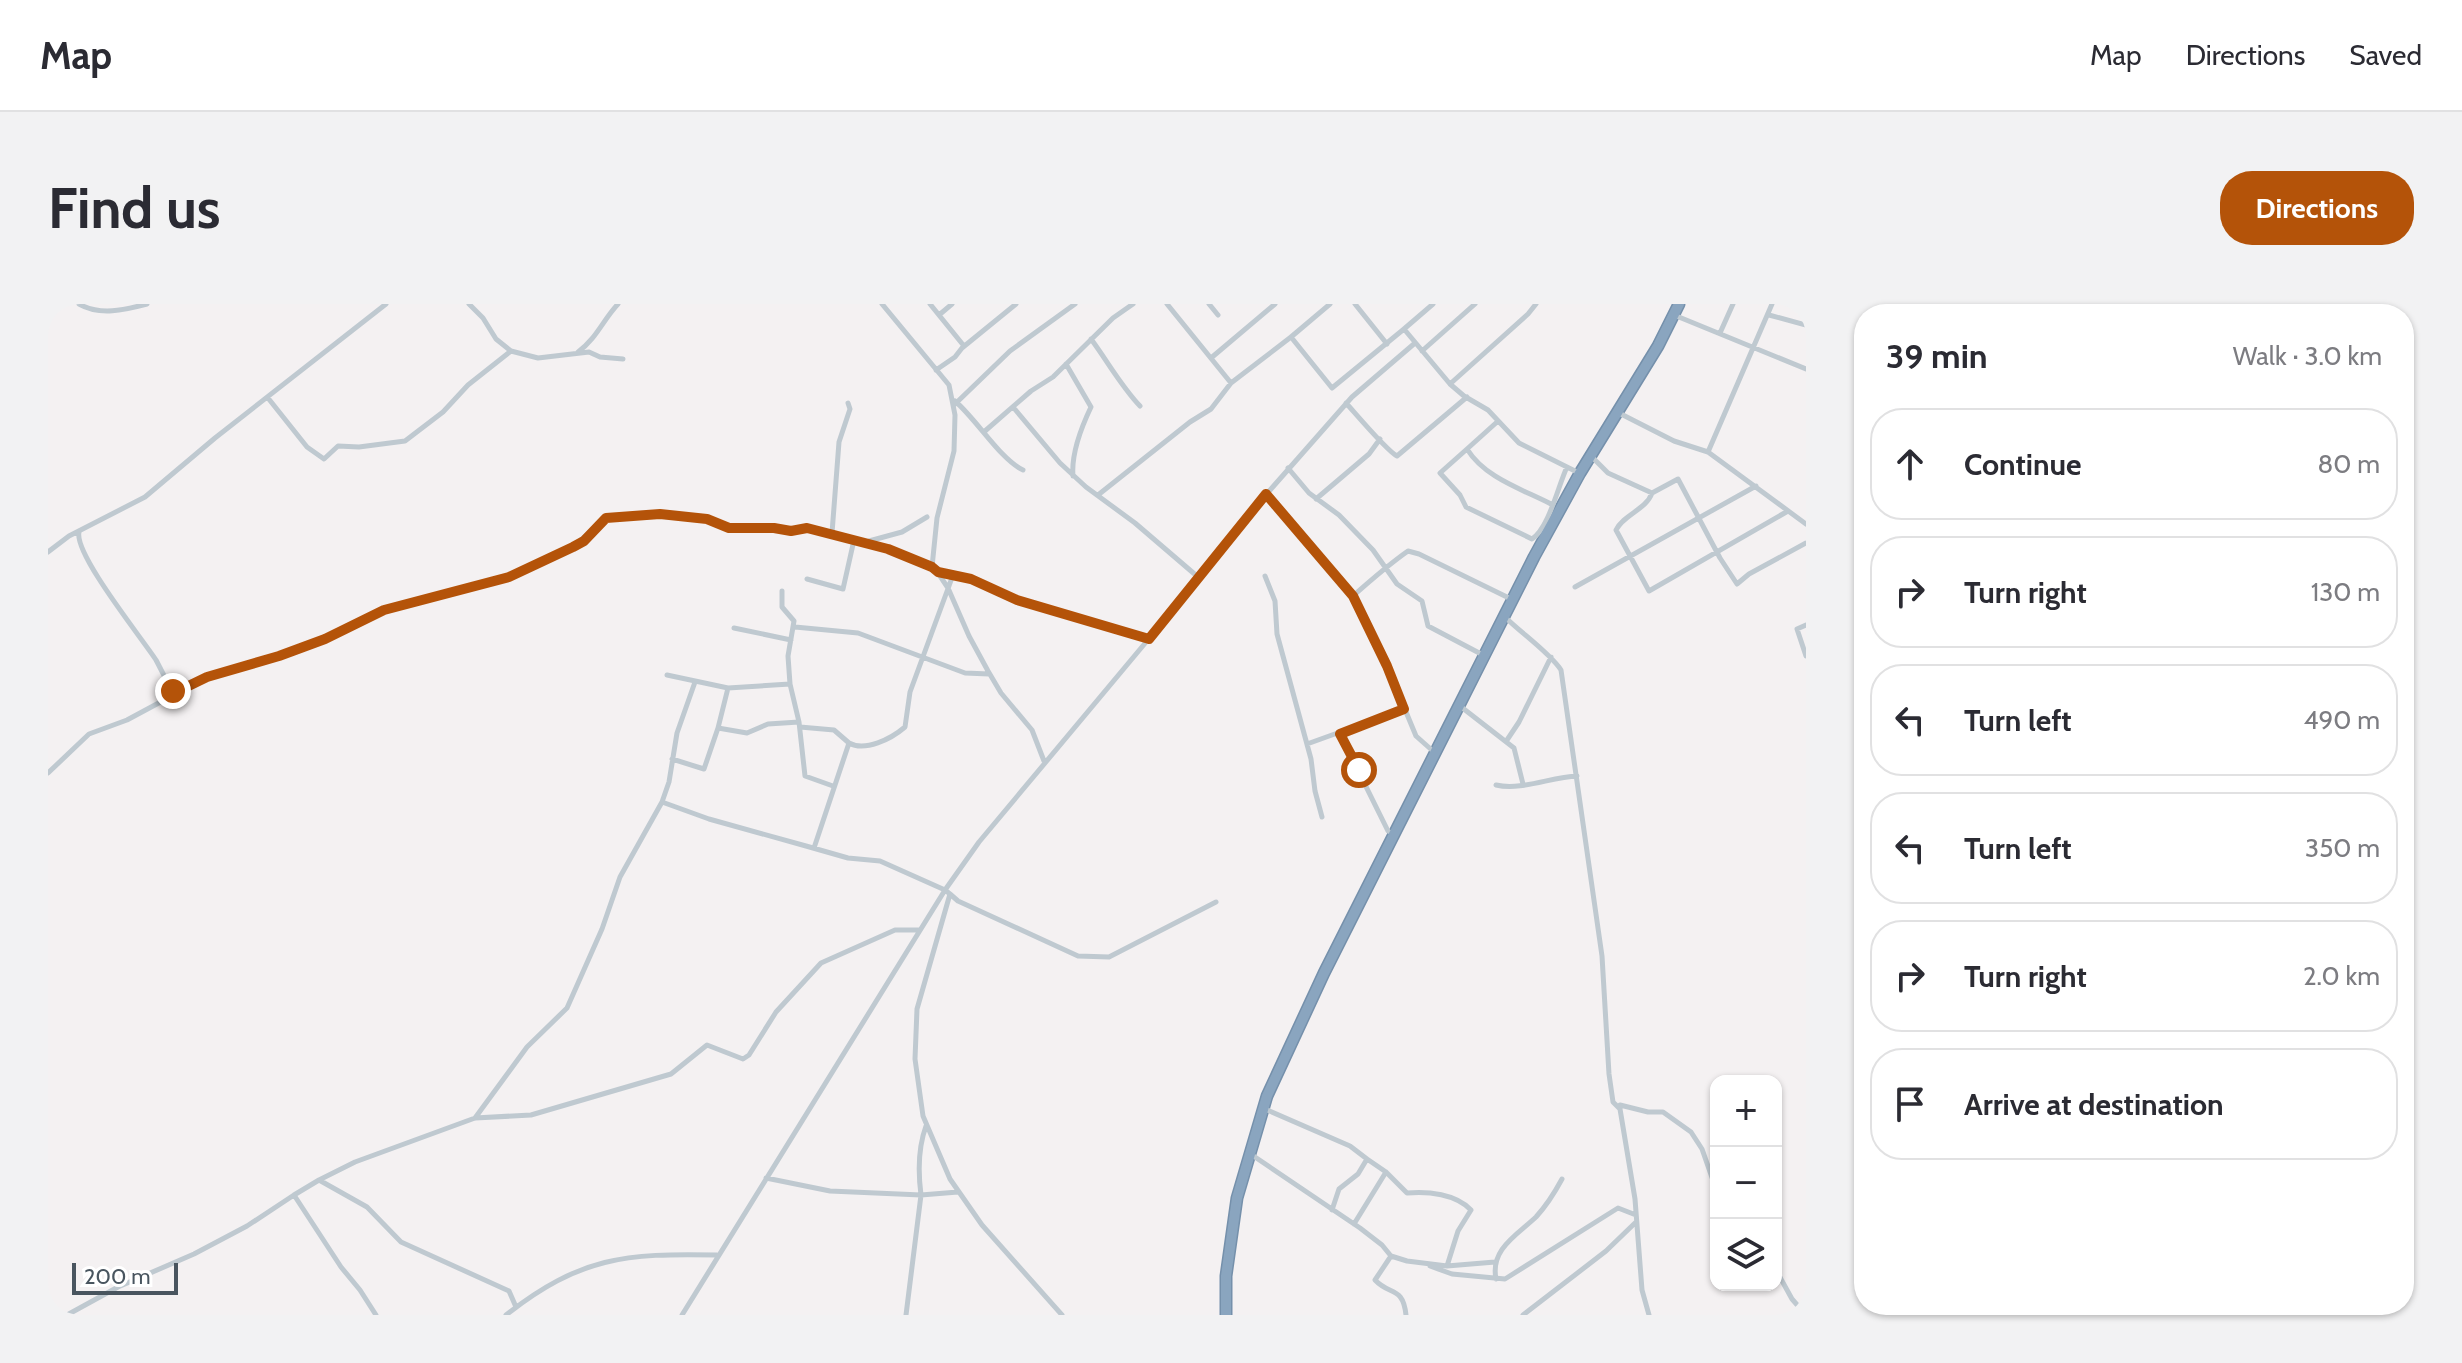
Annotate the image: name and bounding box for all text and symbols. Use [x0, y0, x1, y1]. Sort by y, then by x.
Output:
text: Map [40, 32, 112, 79]
text: Map [2090, 38, 2142, 72]
text: Directions [2186, 38, 2305, 72]
text: Saved [2349, 38, 2422, 72]
button: Directions [2220, 171, 2414, 245]
text: Find us [48, 174, 221, 242]
text: 39 min [1886, 335, 1988, 377]
text: Walk · 3.0 km [2233, 340, 2382, 372]
icon: ahead [1888, 442, 1932, 486]
text: Continue [1964, 446, 2081, 483]
text: 80 m [2317, 448, 2380, 480]
icon: right [1888, 570, 1932, 614]
text: Turn right [1964, 574, 2087, 611]
text: 130 m [2311, 576, 2380, 608]
route end [155, 673, 191, 709]
icon: left [1888, 698, 1932, 742]
text: Turn left [1964, 702, 2072, 739]
text: 490 m [2303, 704, 2380, 736]
route start [1341, 752, 1377, 788]
icon: left [1888, 826, 1932, 870]
text: Turn left [1964, 830, 2072, 867]
text: 350 m [2305, 832, 2380, 864]
icon: right [1888, 954, 1932, 998]
text: Turn right [1964, 958, 2087, 995]
text: 2.0 km [2303, 960, 2380, 992]
map controls [1710, 1075, 1782, 1291]
button: + [1710, 1075, 1782, 1147]
icon: arrive [1888, 1082, 1932, 1126]
text: Arrive at destination [1964, 1086, 2224, 1123]
button: − [1710, 1147, 1782, 1219]
button: layers [1710, 1219, 1782, 1291]
scale bar [72, 1259, 178, 1295]
text: 200 m [84, 1263, 150, 1290]

